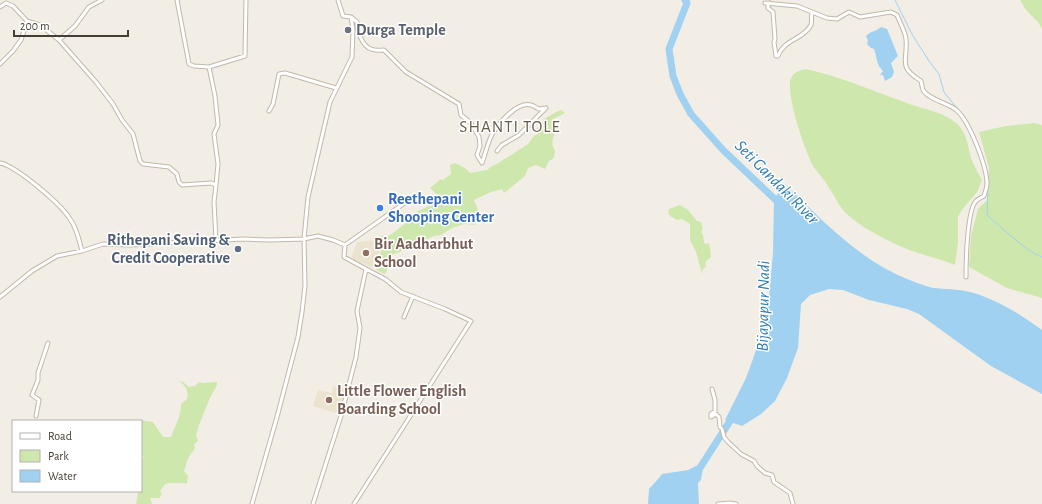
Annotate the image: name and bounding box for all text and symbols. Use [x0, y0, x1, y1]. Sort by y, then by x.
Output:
scale bar [14, 12, 128, 38]
text: 200 m [20, 20, 50, 32]
place label: Durga Temple [356, 22, 446, 38]
marker: Durga Temple [343, 25, 353, 35]
district label: SHANTI TOLE [459, 118, 561, 135]
water label: Seti Gandaki River [732, 137, 822, 227]
place label: Reethepani Shooping Center [388, 191, 494, 225]
marker: Reethepani Shooping Center [375, 203, 385, 213]
place label: Rithepani Saving & Credit Cooperative [107, 232, 231, 266]
place label: Bir Aadharbhut School [374, 236, 474, 270]
marker: Rithepani Saving & Credit Cooperative [233, 244, 243, 254]
marker: Bir Aadharbhut School [361, 248, 371, 258]
water label: Bijayapur Nadi [754, 260, 773, 351]
place label: Little Flower English Boarding School [337, 383, 466, 417]
marker: Little Flower English Boarding School [324, 395, 334, 405]
legend [12, 420, 142, 492]
text: Road [48, 430, 72, 442]
text: Park [48, 450, 69, 462]
text: Water [48, 470, 77, 482]

